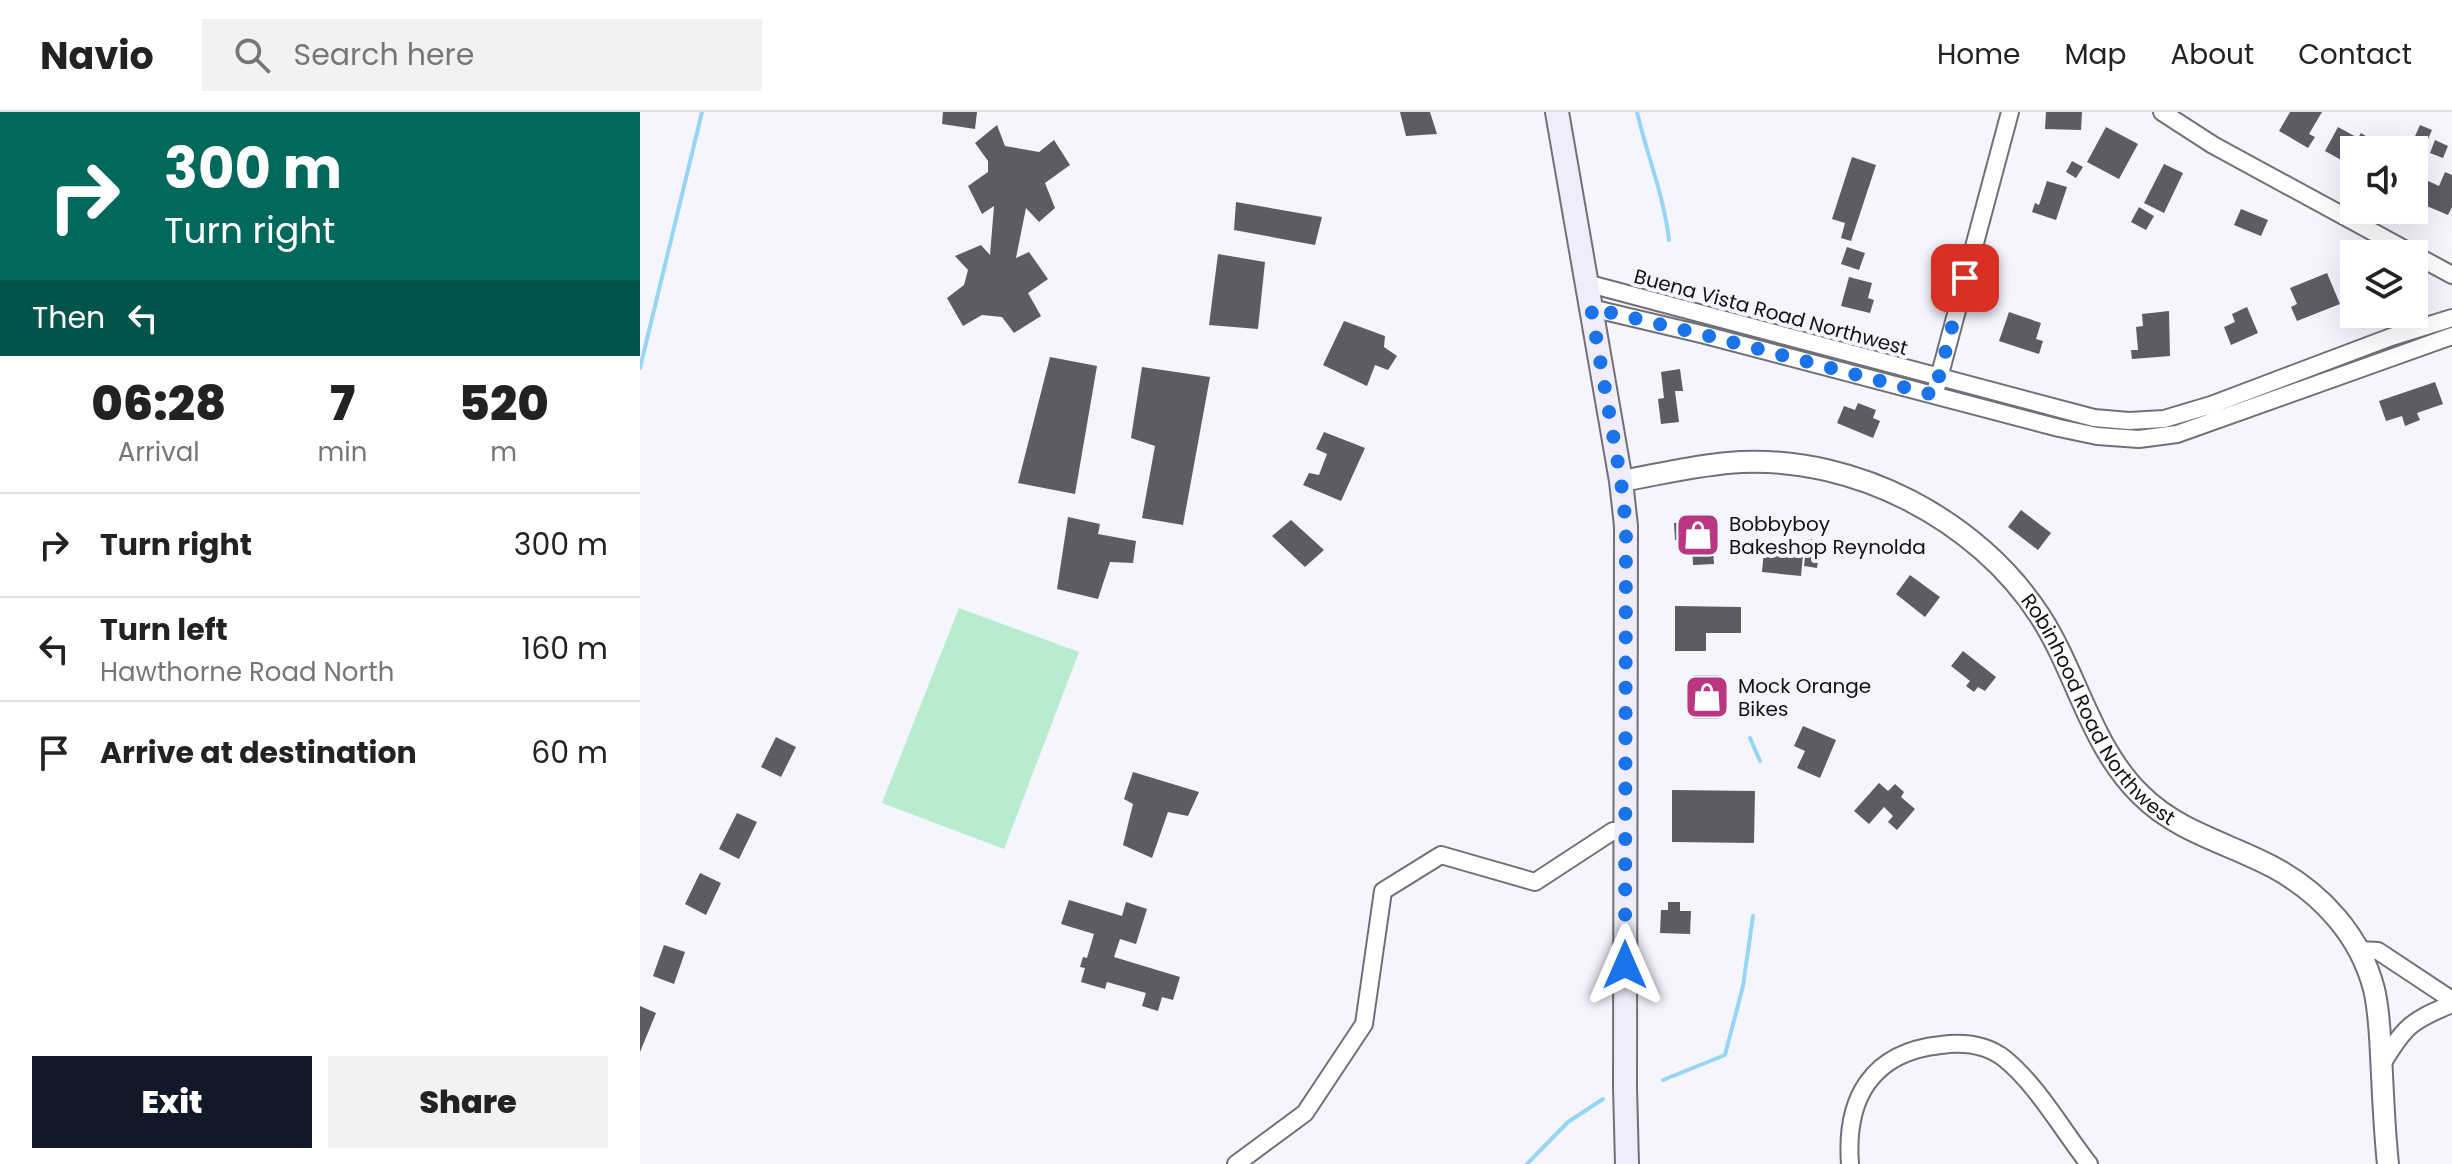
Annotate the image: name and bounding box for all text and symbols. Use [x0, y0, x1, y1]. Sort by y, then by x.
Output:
search box [202, 19, 762, 91]
text: Navio [40, 29, 154, 82]
icon: search [230, 33, 274, 77]
text: Search here [294, 33, 474, 76]
text: Home [1937, 35, 2020, 74]
text: Map [2064, 35, 2126, 74]
text: About [2170, 35, 2254, 74]
text: Contact [2298, 35, 2412, 74]
text: 300 m [164, 129, 342, 208]
map controls [2340, 136, 2428, 328]
button: sound [2340, 136, 2428, 224]
icon: right [32, 144, 136, 248]
text: Turn right [164, 205, 335, 256]
button: layers [2340, 240, 2428, 328]
pin [1931, 244, 1999, 312]
icon: arrive [1943, 256, 1987, 300]
street label: Buena Vista Road Northwest [1631, 262, 1911, 362]
text: Then [32, 296, 105, 339]
icon: left [121, 296, 165, 340]
text: 06:28 [91, 370, 226, 437]
text: 7 [330, 370, 355, 437]
text: 520 [459, 370, 549, 437]
text: Arrival [118, 434, 200, 470]
text: min [318, 434, 367, 470]
text: m [490, 434, 517, 470]
place label: Bobbyboy Bakeshop Reynolda [1729, 510, 1926, 561]
shop icon: Bobbyboy Bakeshop Reynolda [1674, 511, 1722, 559]
icon: right [32, 523, 76, 567]
text: Turn right [100, 523, 252, 566]
text: 300 m [514, 523, 608, 566]
street label: Robinhood Road Northwest [2015, 588, 2181, 832]
text: Turn left [100, 608, 228, 651]
icon: left [32, 627, 76, 671]
text: 160 m [522, 627, 608, 670]
text: Hawthorne Road North [100, 654, 394, 690]
place label: Mock Orange Bikes [1738, 672, 1871, 723]
shop icon: Mock Orange Bikes [1683, 673, 1731, 721]
icon: arrive [32, 731, 76, 775]
text: Arrive at destination [100, 731, 417, 774]
text: 60 m [531, 731, 608, 774]
position arrow [1583, 923, 1667, 1007]
button: Exit [32, 1056, 312, 1148]
button: Share [328, 1056, 608, 1148]

